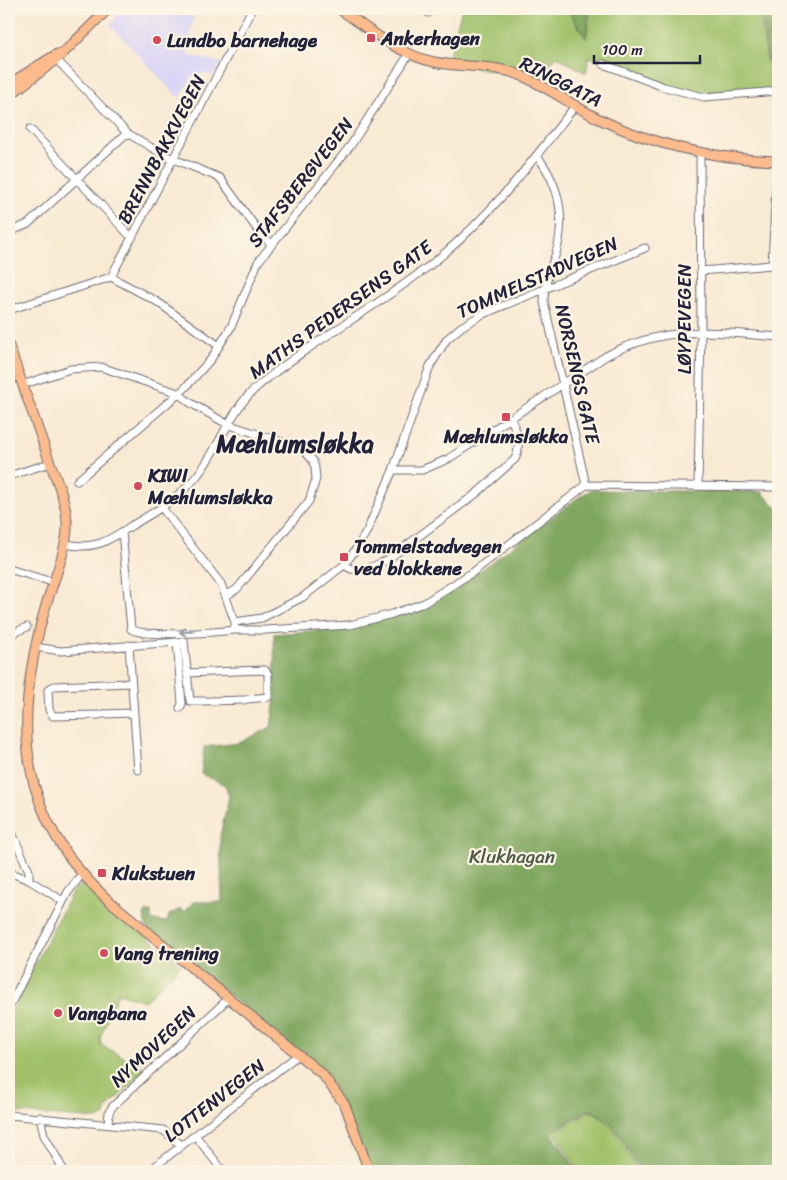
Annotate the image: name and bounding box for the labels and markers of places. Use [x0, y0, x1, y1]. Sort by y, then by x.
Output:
place label: Ankerhagen [380, 22, 481, 55]
place label: Lundbo barnehage [167, 24, 318, 57]
marker: Ankerhagen [365, 32, 377, 44]
marker: Lundbo barnehage [151, 34, 163, 46]
marker: Mæhlumsløkka [500, 411, 512, 423]
place label: Mæhlumsløkka [443, 420, 569, 453]
place label: KIWI Mæhlumsløkka [147, 459, 273, 514]
marker: KIWI Mæhlumsløkka [132, 480, 144, 492]
place label: Tommelstadvegen ved blokkene [354, 530, 502, 585]
marker: Tommelstadvegen ved blokkene [338, 551, 350, 563]
place label: Klukstuen [111, 857, 196, 890]
marker: Klukstuen [96, 867, 108, 879]
place label: Vang trening [114, 937, 219, 970]
marker: Vang trening [98, 947, 110, 959]
place label: Vangbana [68, 997, 147, 1030]
marker: Vangbana [52, 1007, 64, 1019]

